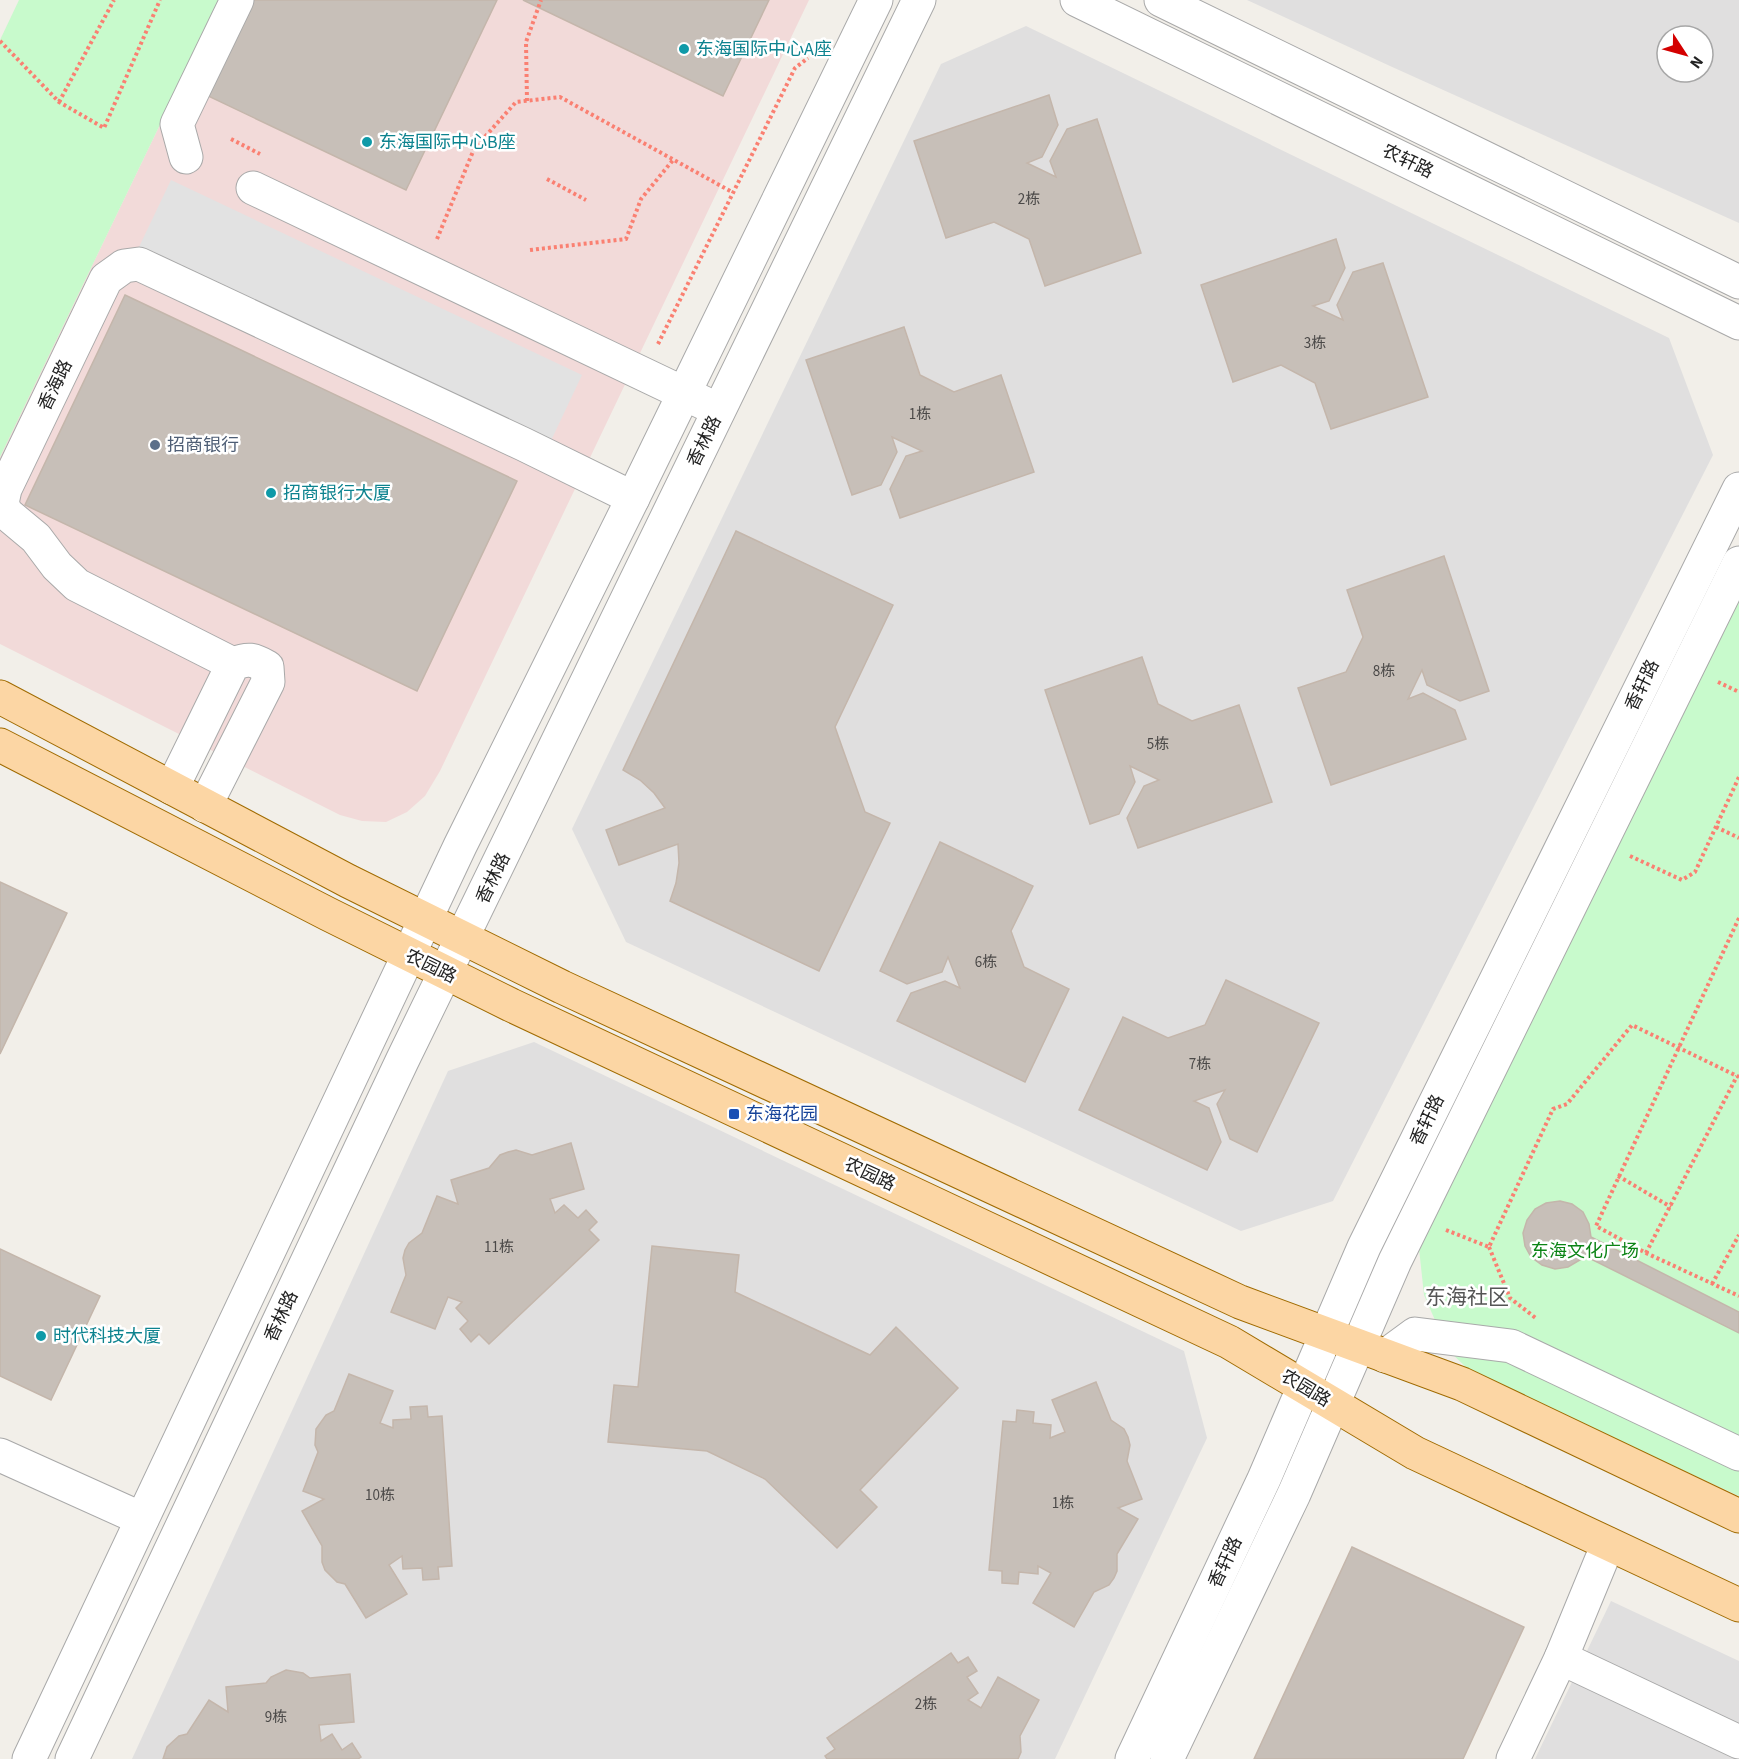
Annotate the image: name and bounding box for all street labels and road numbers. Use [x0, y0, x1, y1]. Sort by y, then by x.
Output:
street label: 农轩路 [1378, 138, 1438, 185]
street label: 香海路 [32, 355, 79, 415]
street label: 香林路 [681, 411, 728, 471]
street label: 香轩路 [1619, 655, 1666, 715]
street label: 香林路 [470, 848, 517, 908]
street label: 农园路 [401, 943, 461, 990]
street label: 香轩路 [1404, 1090, 1451, 1150]
street label: 农园路 [840, 1152, 900, 1197]
street label: 香林路 [259, 1286, 304, 1346]
street label: 农园路 [1276, 1364, 1335, 1413]
street label: 香轩路 [1203, 1532, 1248, 1592]

